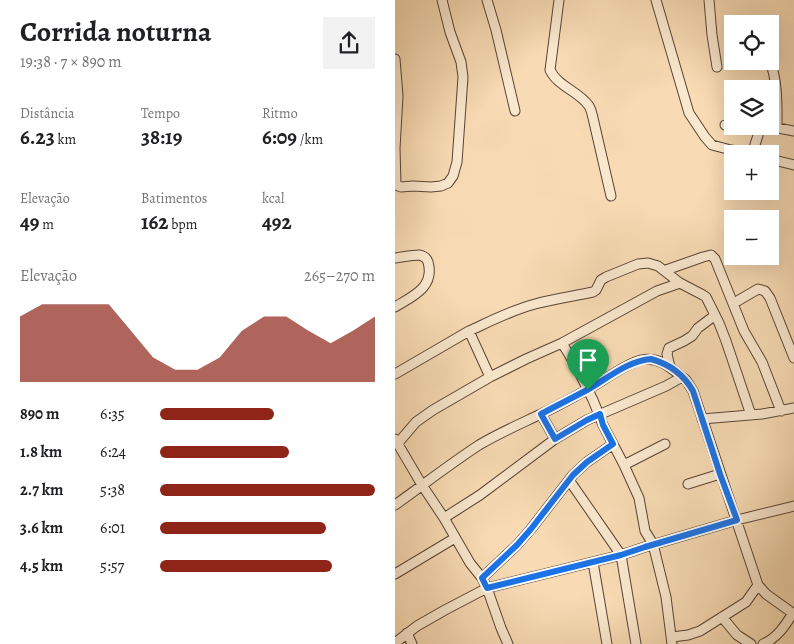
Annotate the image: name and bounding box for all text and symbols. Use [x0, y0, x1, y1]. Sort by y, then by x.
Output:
text: Corrida noturna [20, 13, 211, 51]
map controls [724, 15, 779, 265]
button: locate [724, 15, 779, 70]
button: share [323, 17, 375, 69]
text: 19:38 · 7 × 890 m [20, 51, 122, 73]
button: layers [724, 80, 779, 135]
text: Distância [20, 104, 75, 123]
text: Tempo [141, 104, 180, 123]
text: Ritmo [262, 104, 298, 123]
text: 6.23 [20, 123, 55, 151]
text: 38:19 [141, 123, 182, 151]
text: 6:09 [262, 123, 297, 151]
text: km [55, 130, 76, 149]
text: /km [297, 130, 323, 149]
button: + [724, 145, 779, 200]
text: Elevação [20, 189, 70, 208]
text: Batimentos [141, 189, 207, 208]
text: kcal [262, 189, 284, 208]
text: 49 [20, 208, 40, 236]
text: 162 [141, 208, 168, 236]
text: 492 [262, 208, 292, 236]
button: − [724, 210, 779, 265]
text: m [40, 215, 54, 234]
text: bpm [168, 215, 197, 234]
text: Elevação [20, 265, 77, 287]
text: 265–270 m [304, 265, 375, 287]
pin [567, 339, 609, 390]
icon: arrive [574, 346, 602, 374]
text: 890 m [20, 403, 59, 425]
text: 6:35 [100, 403, 125, 425]
text: 1.8 km [20, 441, 62, 463]
text: 6:24 [100, 441, 126, 463]
text: 2.7 km [20, 479, 63, 501]
text: 5:38 [100, 479, 125, 501]
text: 3.6 km [20, 517, 63, 539]
text: 6:01 [100, 517, 125, 539]
text: 4.5 km [20, 555, 63, 577]
text: 5:57 [100, 555, 124, 577]

